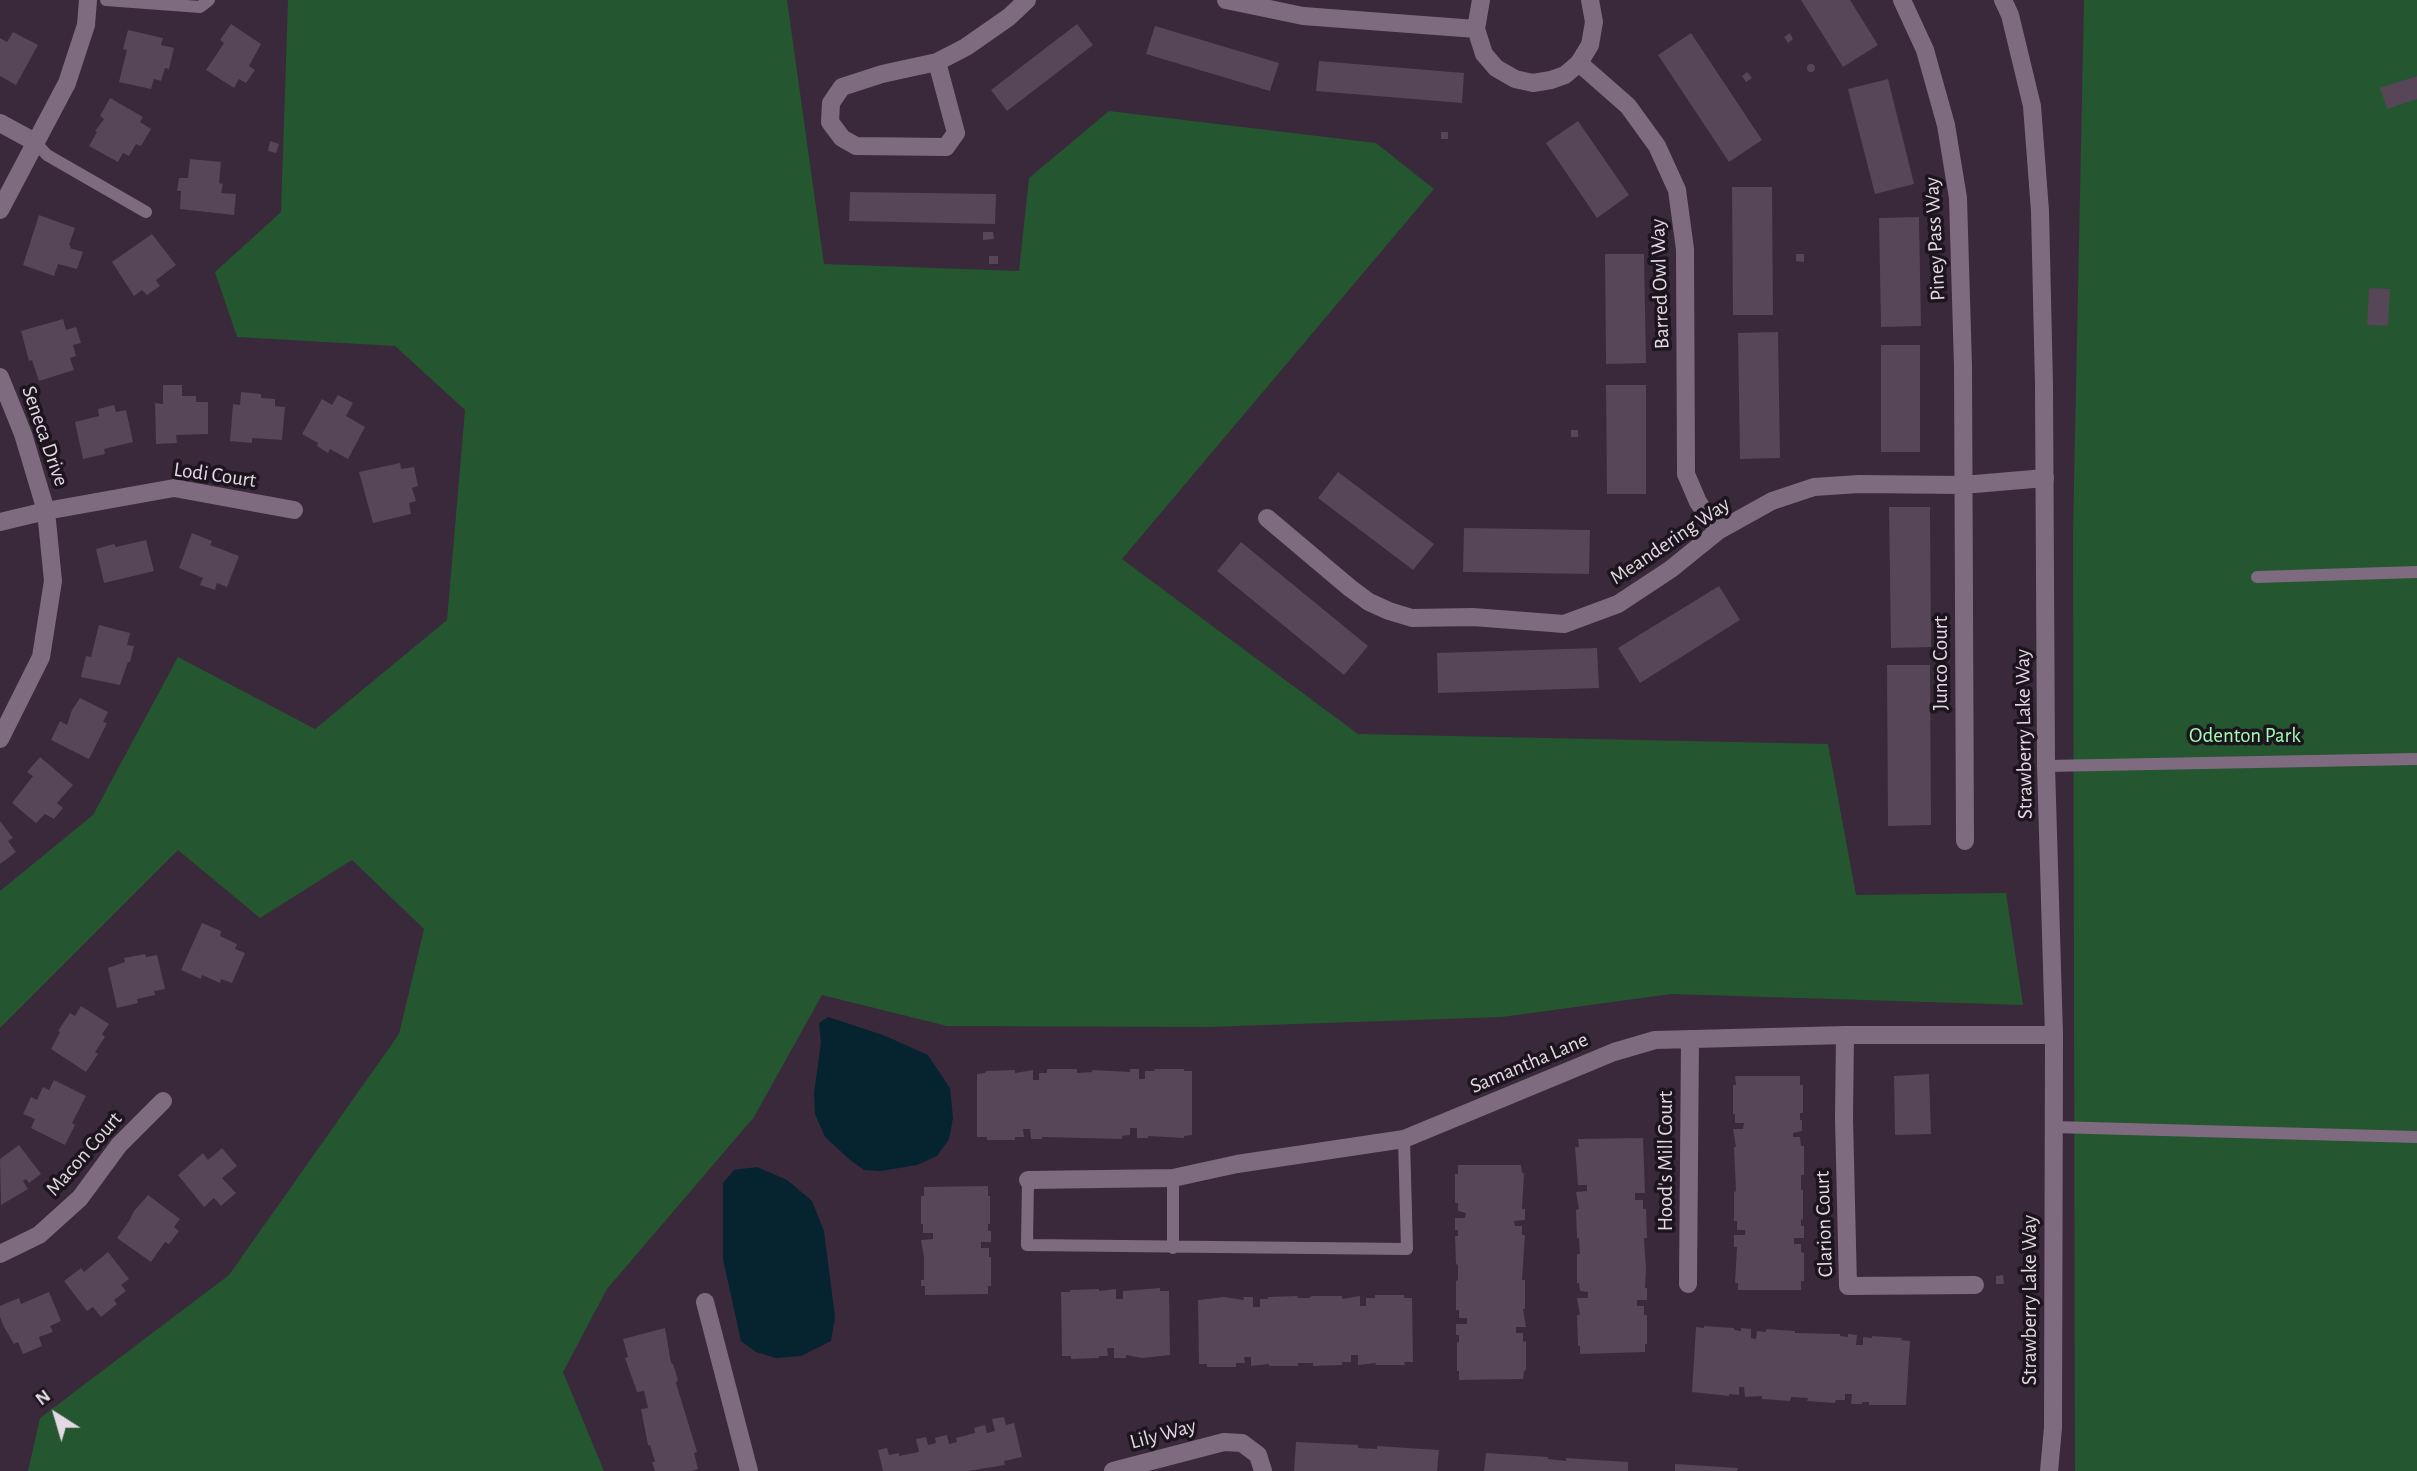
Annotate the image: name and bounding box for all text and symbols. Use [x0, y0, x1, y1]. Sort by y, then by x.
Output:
street label: Piney Pass Way [1919, 176, 1951, 302]
street label: Barred Owl Way [1645, 218, 1675, 350]
street label: Seneca Drive [16, 383, 74, 489]
street label: Lodi Court [172, 457, 258, 493]
street label: Meandering Way [1605, 492, 1735, 590]
street label: Junco Court [1928, 616, 1954, 710]
street label: Strawberry Lake Way [2010, 649, 2038, 819]
park label: Odenton Park [2189, 723, 2301, 749]
street label: Samantha Lane [1466, 1027, 1592, 1099]
street label: Hood's Mill Court [1653, 1091, 1679, 1231]
street label: Macon Court [41, 1107, 127, 1201]
street label: Clarion Court [1810, 1170, 1838, 1278]
street label: Strawberry Lake Way [2017, 1215, 2043, 1385]
north arrow [21, 1380, 91, 1450]
text: N [32, 1386, 54, 1409]
street label: Lily Way [1127, 1413, 1199, 1455]

